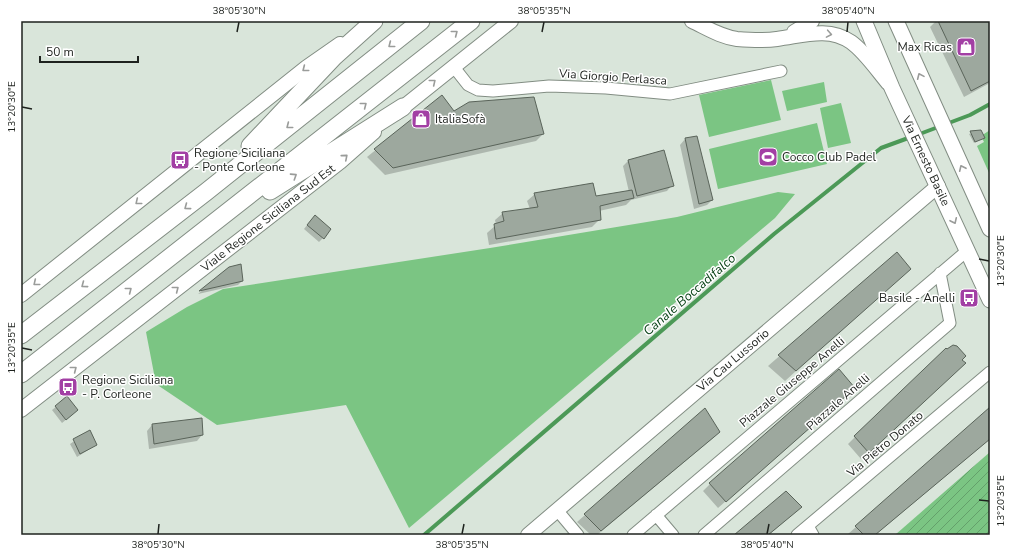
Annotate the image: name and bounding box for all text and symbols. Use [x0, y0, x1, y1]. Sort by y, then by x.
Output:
text: 38°05'30"N [212, 4, 266, 18]
text: 38°05'35"N [517, 4, 571, 18]
text: 38°05'40"N [821, 4, 875, 18]
one-way arrow [826, 29, 832, 38]
one-way arrow [451, 31, 458, 38]
shop icon: Max Ricas [955, 36, 977, 58]
scale bar [40, 38, 138, 64]
place label: Max Ricas [898, 39, 952, 55]
one-way arrow [388, 41, 395, 48]
text: 50 m [46, 44, 74, 60]
one-way arrow [303, 64, 310, 71]
street label: Via Giorgio Perlasca [558, 65, 667, 89]
one-way arrow [917, 72, 925, 80]
one-way arrow [428, 80, 435, 87]
text: 13°20'30"E [5, 81, 19, 133]
one-way arrow [359, 103, 366, 110]
shop icon: ItaliaSofà [410, 108, 432, 130]
place label: ItaliaSofà [435, 111, 486, 127]
street label: Via Ernesto Basile [898, 113, 954, 209]
one-way arrow [287, 121, 294, 128]
place label: Regione Siciliana - Ponte Corleone [194, 145, 285, 175]
sports icon: Cocco Club Padel [757, 146, 779, 168]
bus stop icon: Regione Siciliana - Ponte Corleone [169, 149, 191, 171]
place label: Cocco Club Padel [782, 149, 876, 165]
one-way arrow [340, 155, 348, 162]
street label: Viale Regione Siciliana Sud Est [197, 160, 339, 276]
one-way arrow [959, 165, 967, 172]
one-way arrow [290, 174, 297, 181]
one-way arrow [135, 198, 142, 205]
one-way arrow [184, 202, 191, 209]
one-way arrow [949, 217, 957, 224]
text: 13°20'30"E [994, 235, 1008, 287]
water label: Canale Boccadifalco [640, 250, 740, 340]
one-way arrow [34, 279, 41, 286]
one-way arrow [81, 281, 88, 288]
one-way arrow [125, 287, 132, 294]
one-way arrow [172, 287, 179, 294]
bus stop icon: Basile - Anelli [958, 287, 980, 309]
place label: Basile - Anelli [879, 290, 955, 306]
text: 13°20'35"E [5, 322, 19, 374]
street label: Via Cau Lussorio [693, 325, 773, 396]
street label: Piazzale Giuseppe Anelli [736, 333, 848, 431]
one-way arrow [69, 367, 76, 374]
street label: Piazzale Anelli [803, 370, 873, 434]
place label: Regione Siciliana - P. Corleone [82, 372, 173, 402]
bus stop icon: Regione Siciliana - P. Corleone [57, 376, 79, 398]
street label: Via Pietro Donato [843, 407, 927, 481]
text: 13°20'35"E [994, 475, 1008, 527]
text: 38°05'30"N [131, 538, 185, 552]
text: 38°05'35"N [435, 538, 489, 552]
text: 38°05'40"N [740, 538, 794, 552]

